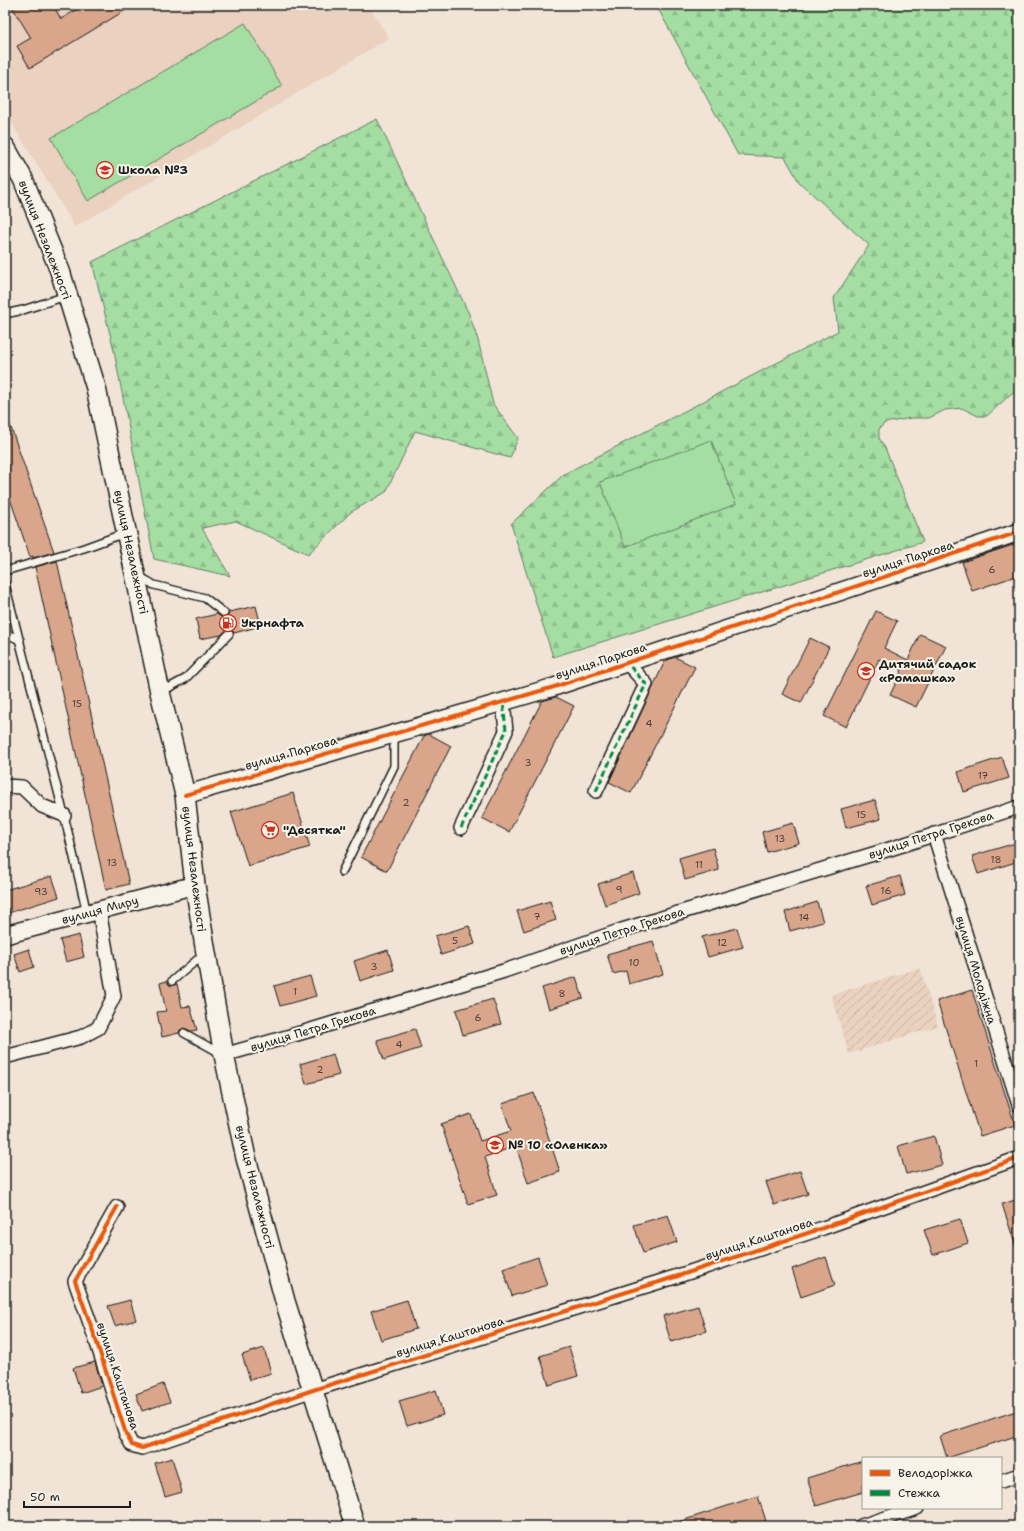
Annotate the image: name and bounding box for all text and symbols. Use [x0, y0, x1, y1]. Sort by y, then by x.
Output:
school or university icon: Школа №3 [95, 160, 115, 180]
place label: Школа №3 [118, 162, 188, 178]
street label: вулиця Незалежності [15, 178, 75, 302]
street label: вулиця Незалежності [110, 488, 152, 616]
street label: вулиця Паркова [860, 537, 956, 581]
house number: 6 [989, 563, 996, 576]
fuel station icon: Укрнафта [218, 613, 238, 633]
place label: Укрнафта [241, 615, 305, 631]
street label: вулиця Паркова [553, 639, 649, 683]
place label: Дитячий садок «Ромашка» [879, 656, 977, 686]
school or university icon: Дитячий садок «Ромашка» [856, 661, 876, 681]
house number: 15 [72, 697, 82, 710]
house number: 4 [646, 717, 653, 730]
street label: вулиця Паркова [243, 732, 339, 774]
house number: 3 [525, 756, 532, 769]
house number: 17 [978, 769, 988, 782]
house number: 2 [403, 796, 410, 809]
street label: вулиця Незалежності [178, 805, 210, 933]
street label: вулиця Петра Грекова [867, 807, 996, 863]
house number: 15 [856, 808, 866, 821]
supermarket icon: "Десятка" [260, 820, 280, 840]
place label: "Десятка" [283, 822, 346, 838]
house number: 13 [775, 832, 785, 845]
house number: 18 [990, 853, 1002, 866]
house number: 13 [107, 856, 117, 869]
house number: 11 [695, 858, 703, 871]
house number: 9 [616, 883, 623, 896]
house number: 16 [881, 884, 891, 897]
house number: 93 [34, 885, 48, 898]
street label: вулиця Миру [60, 892, 140, 928]
street label: вулиця Петра Грекова [558, 903, 687, 959]
house number: 7 [534, 910, 541, 923]
house number: 14 [799, 911, 809, 924]
street label: вулиця Молодіжна [952, 914, 1000, 1027]
house number: 5 [452, 934, 458, 947]
house number: 12 [717, 936, 727, 949]
house number: 10 [629, 956, 639, 969]
house number: 3 [371, 960, 378, 973]
house number: 1 [293, 985, 297, 998]
house number: 8 [559, 987, 566, 1000]
street label: вулиця Петра Грекова [248, 1002, 378, 1056]
house number: 6 [475, 1011, 482, 1024]
house number: 4 [396, 1038, 403, 1051]
house number: 1 [974, 1057, 978, 1070]
house number: 2 [317, 1063, 324, 1076]
street label: вулиця Незалежності [232, 1124, 278, 1250]
school or university icon: № 10 «Оленка» [485, 1135, 505, 1155]
place label: № 10 «Оленка» [508, 1137, 608, 1153]
street label: вулиця Каштанова [703, 1214, 815, 1264]
street label: вулиця Каштанова [394, 1313, 506, 1361]
street label: вулиця Каштанова [93, 1320, 143, 1432]
legend [862, 1457, 1002, 1509]
text: Велодоріжка [898, 1465, 973, 1481]
scale bar [24, 1483, 130, 1509]
text: Стежка [898, 1485, 940, 1501]
text: 50 m [30, 1489, 60, 1505]

